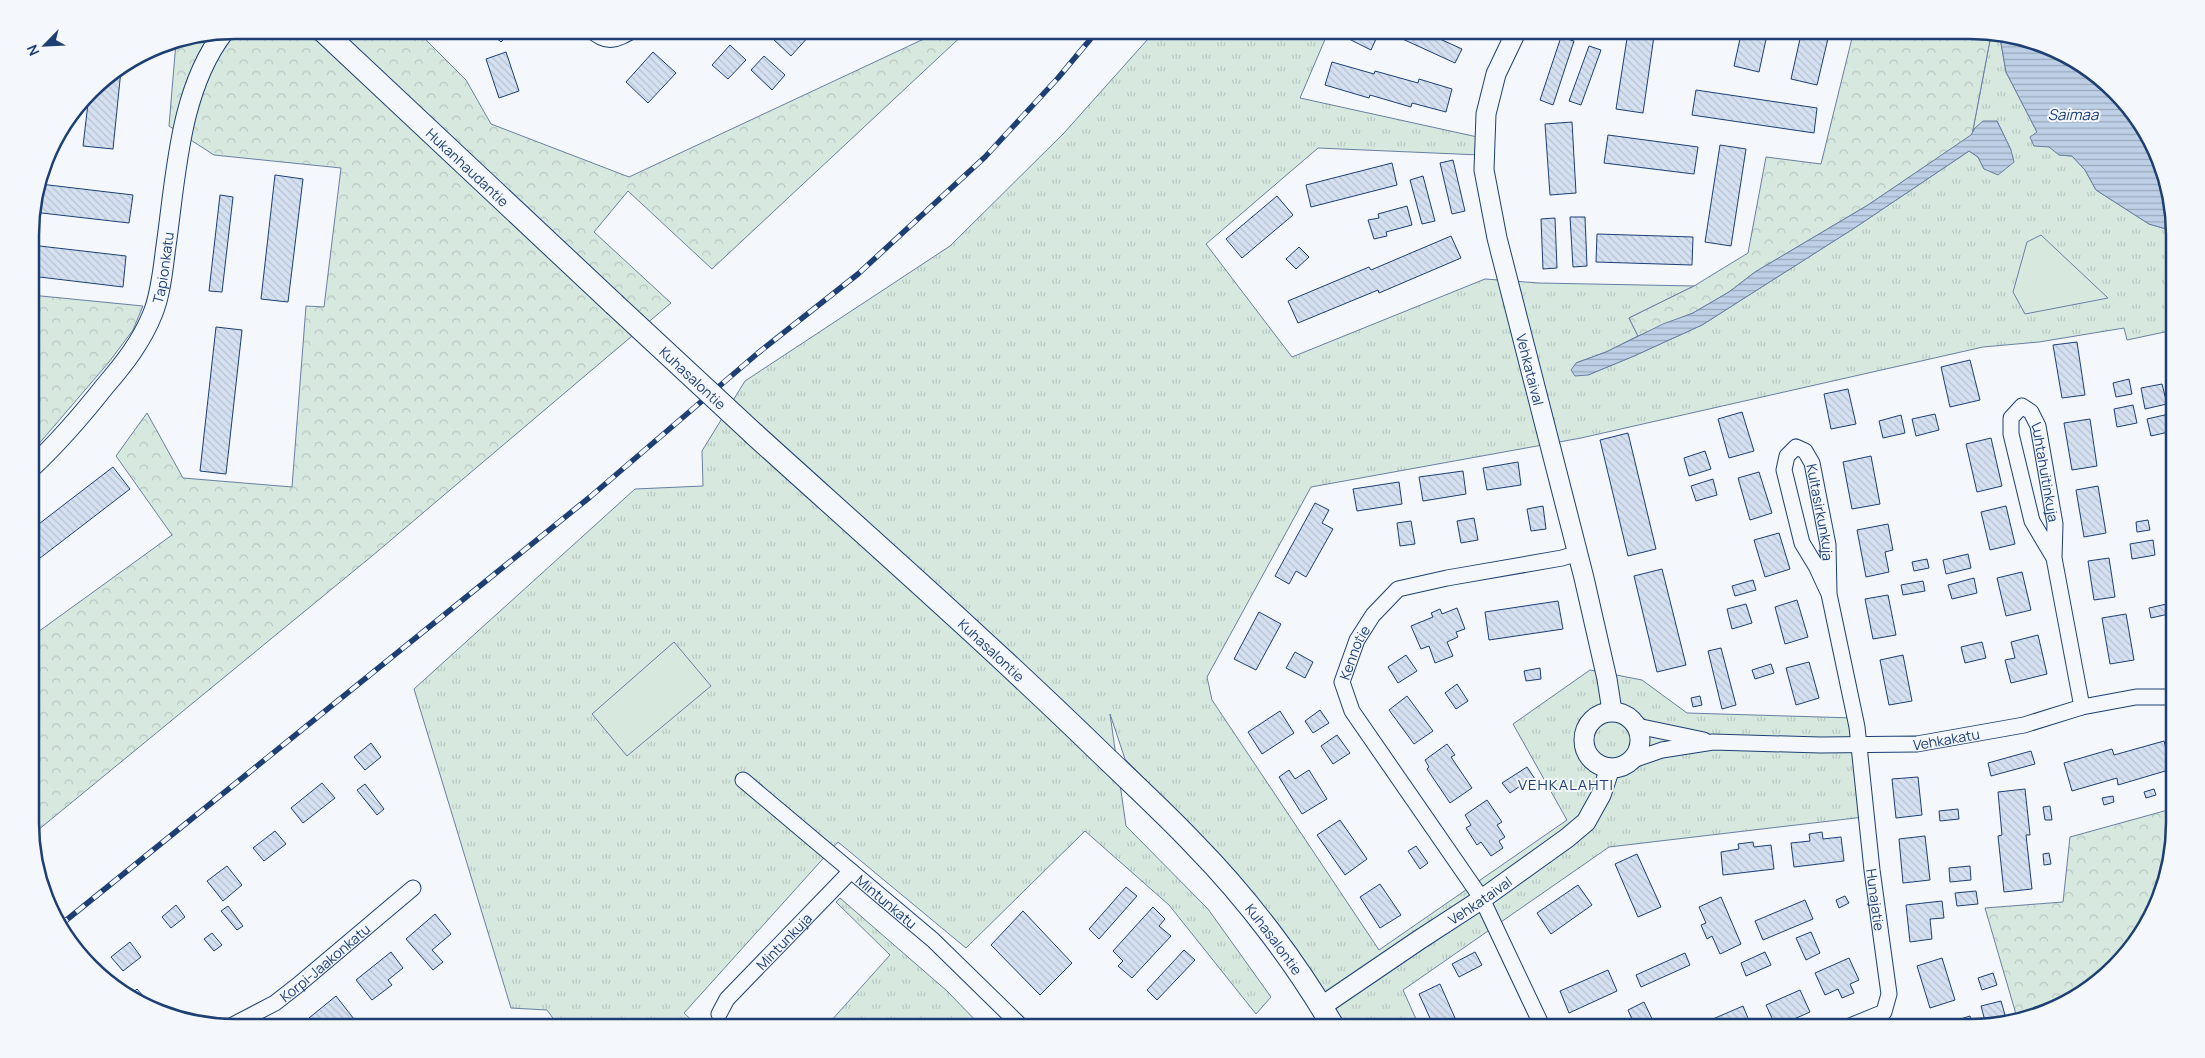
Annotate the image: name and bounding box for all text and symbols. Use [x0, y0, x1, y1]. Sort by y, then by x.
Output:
north arrow [20, 20, 70, 70]
text: N [22, 42, 43, 59]
water label: Saimaa [2048, 104, 2099, 125]
street label: Hukanhaudantie [422, 123, 513, 210]
street label: Tapionkatu [147, 231, 177, 305]
street label: Vehkataival [1512, 332, 1549, 407]
street label: Kuhasalontie [656, 342, 731, 413]
street label: Luhtahuitinkuja [2028, 418, 2064, 523]
street label: Kultasirkunkuja [1803, 462, 1838, 561]
street label: Kuhasalontie [954, 614, 1029, 685]
street label: Kennotie [1334, 621, 1374, 682]
street label: Vehkakatu [1913, 724, 1981, 754]
district label: VEHKALAHTI [1518, 774, 1614, 795]
street label: Hunajatie [1862, 867, 1890, 932]
street label: Mintunkatu [852, 870, 921, 932]
street label: Vehkataival [1444, 871, 1515, 928]
street label: Kuhasalontie [1241, 899, 1307, 978]
street label: Mintunkuja [751, 908, 815, 973]
street label: Korpi-Jaakonkatu [275, 919, 374, 1006]

